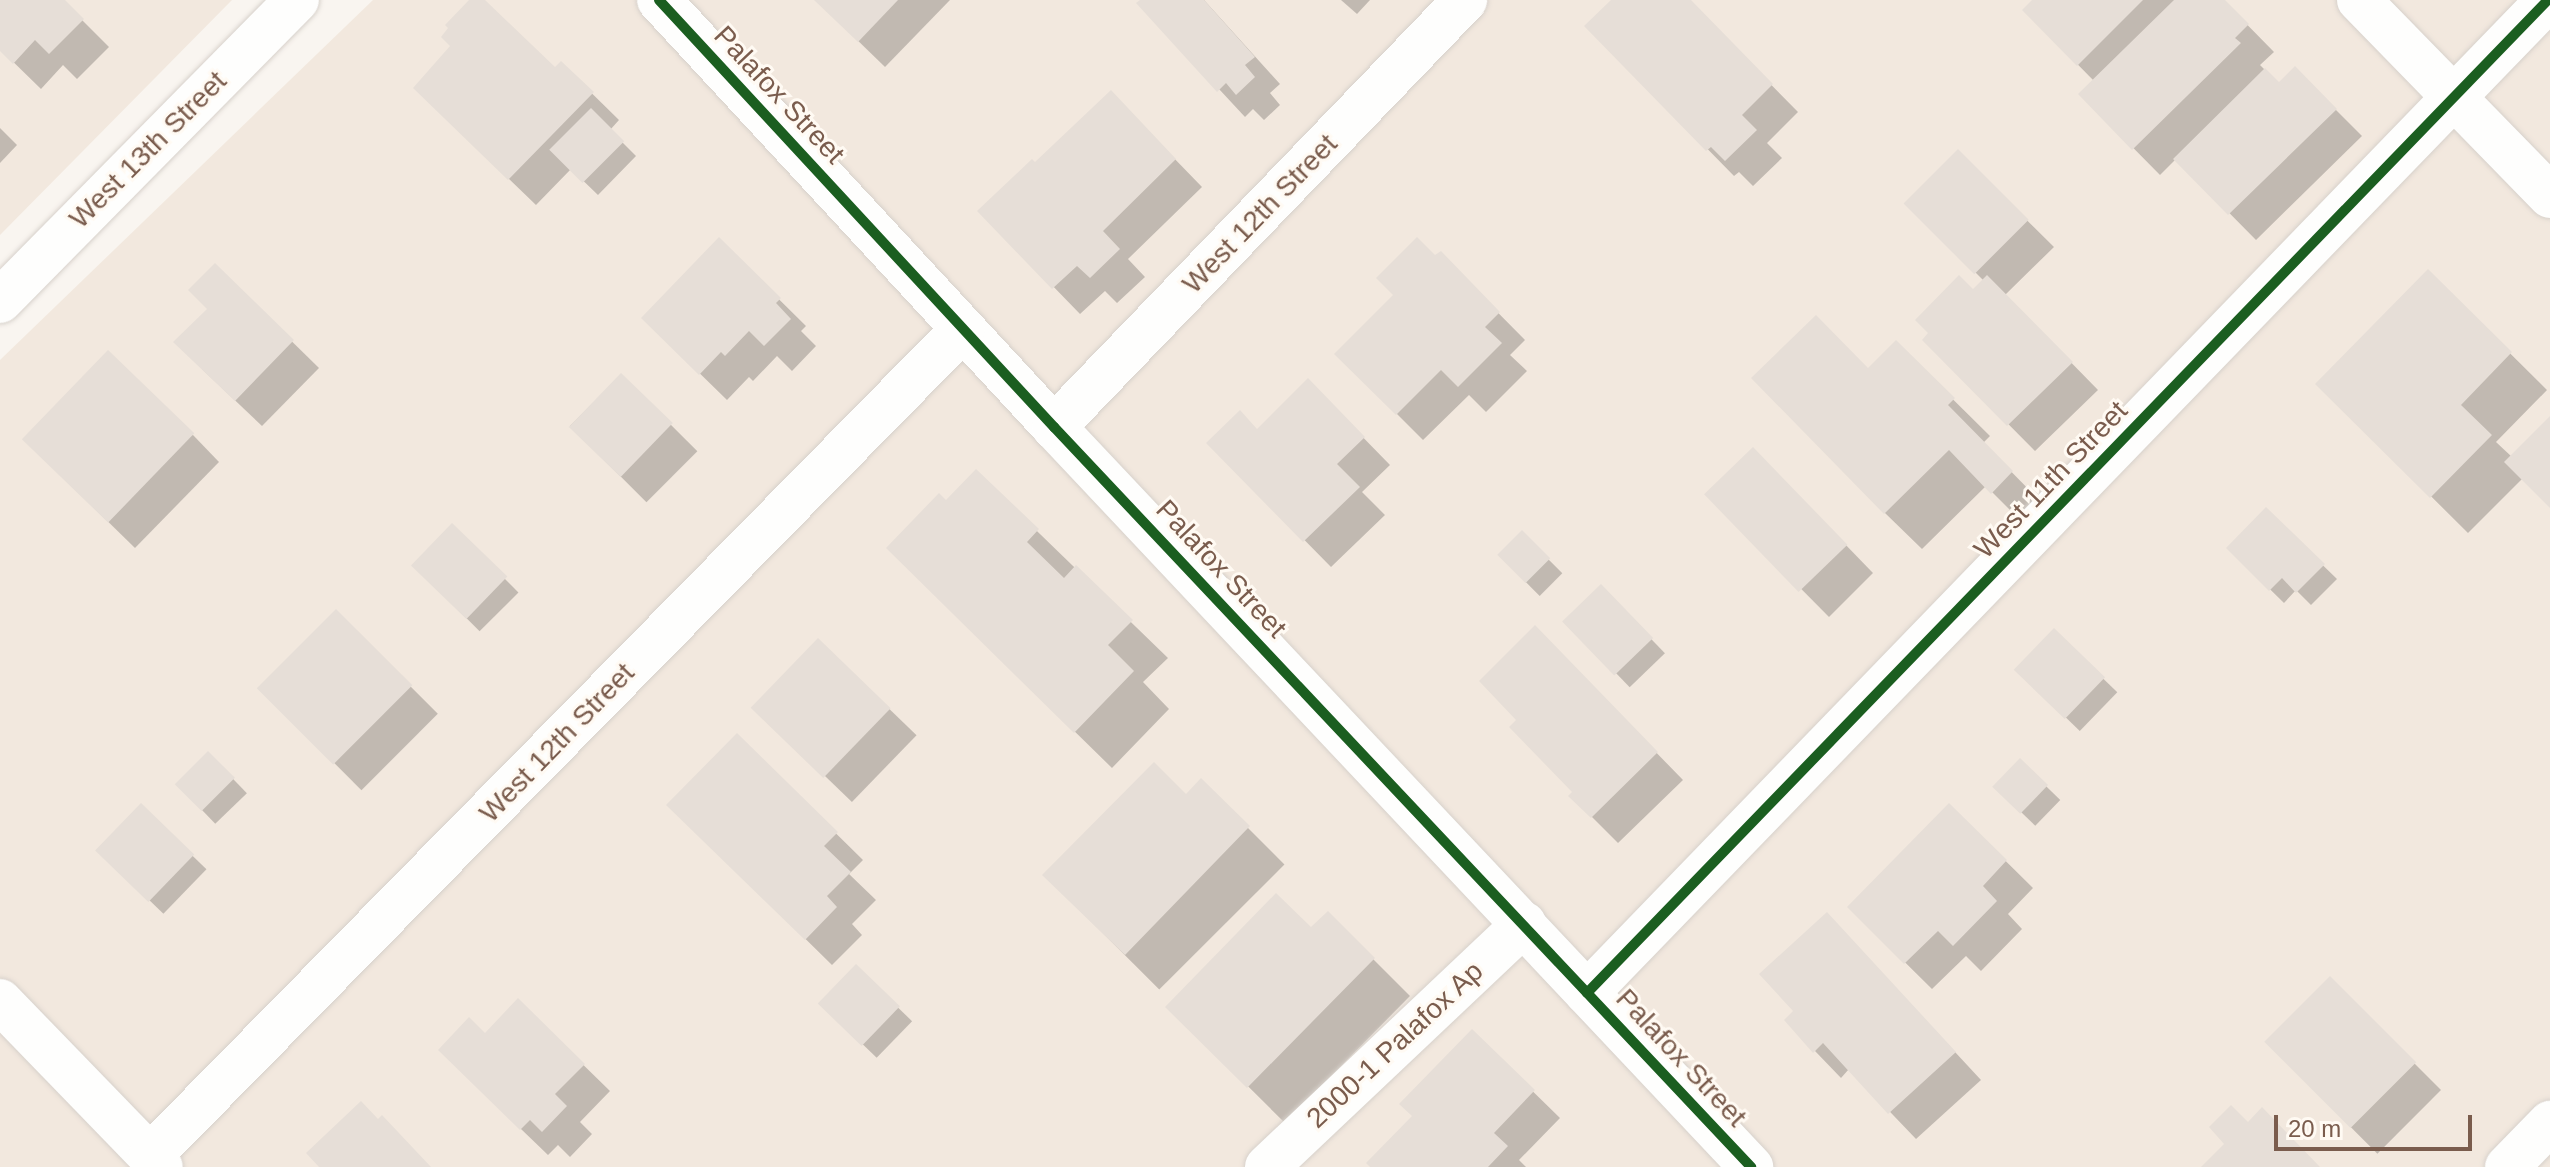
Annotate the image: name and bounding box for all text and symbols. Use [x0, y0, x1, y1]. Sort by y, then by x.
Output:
street label: Palafox Street [707, 19, 851, 171]
street label: West 13th Street [63, 65, 233, 235]
street label: West 12th Street [1176, 128, 1344, 300]
street label: West 11th Street [1967, 394, 2135, 566]
street label: Palafox Street [1149, 493, 1293, 645]
street label: West 12th Street [473, 657, 641, 829]
street label: 2000-1 Palafox Ap [1299, 954, 1491, 1136]
street label: Palafox Street [1609, 982, 1753, 1134]
scale bar [2278, 1099, 2476, 1149]
text: 20 m [2288, 1115, 2341, 1142]

